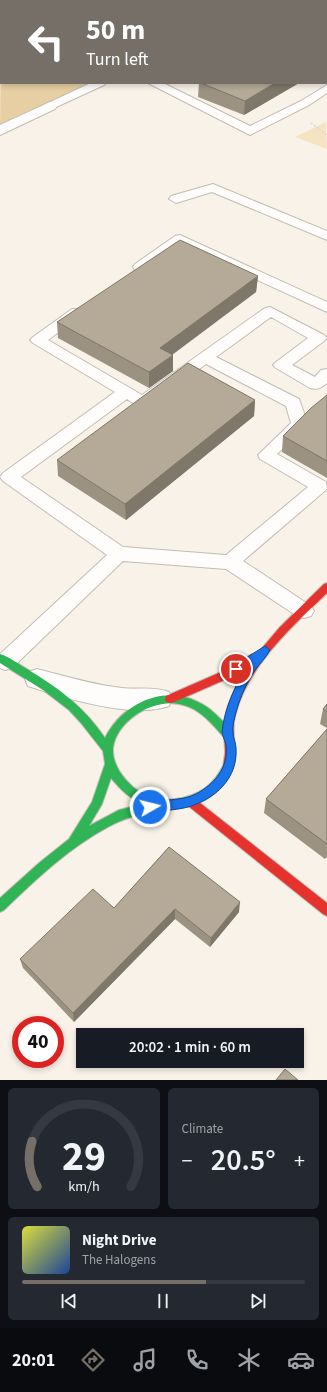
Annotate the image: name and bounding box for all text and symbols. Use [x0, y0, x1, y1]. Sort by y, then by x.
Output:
text: 50 m [86, 10, 145, 50]
icon: left [20, 16, 72, 68]
text: Turn left [86, 47, 148, 72]
pin [219, 652, 253, 686]
icon: arrive [225, 658, 247, 680]
position arrow [129, 786, 171, 828]
speed limit sign: 40 [12, 1016, 64, 1068]
text: 20:02 · 1 min · 60 m [129, 1037, 251, 1058]
text: Climate [182, 1120, 223, 1138]
text: 29 [62, 1126, 106, 1186]
text: 20.5° [211, 1139, 276, 1182]
text: − [182, 1145, 192, 1177]
text: + [294, 1145, 305, 1177]
text: km/h [68, 1175, 100, 1196]
text: Night Drive [82, 1230, 157, 1251]
text: The Halogens [82, 1251, 156, 1269]
icon: previous [58, 1290, 80, 1312]
icon: pause [152, 1290, 174, 1312]
icon: next [247, 1290, 269, 1312]
icon: directions [79, 1346, 107, 1374]
icon: music [131, 1346, 159, 1374]
icon: phone [183, 1346, 211, 1374]
icon: climate [235, 1346, 263, 1374]
icon: car [287, 1346, 315, 1374]
text: 20:01 [12, 1348, 55, 1373]

